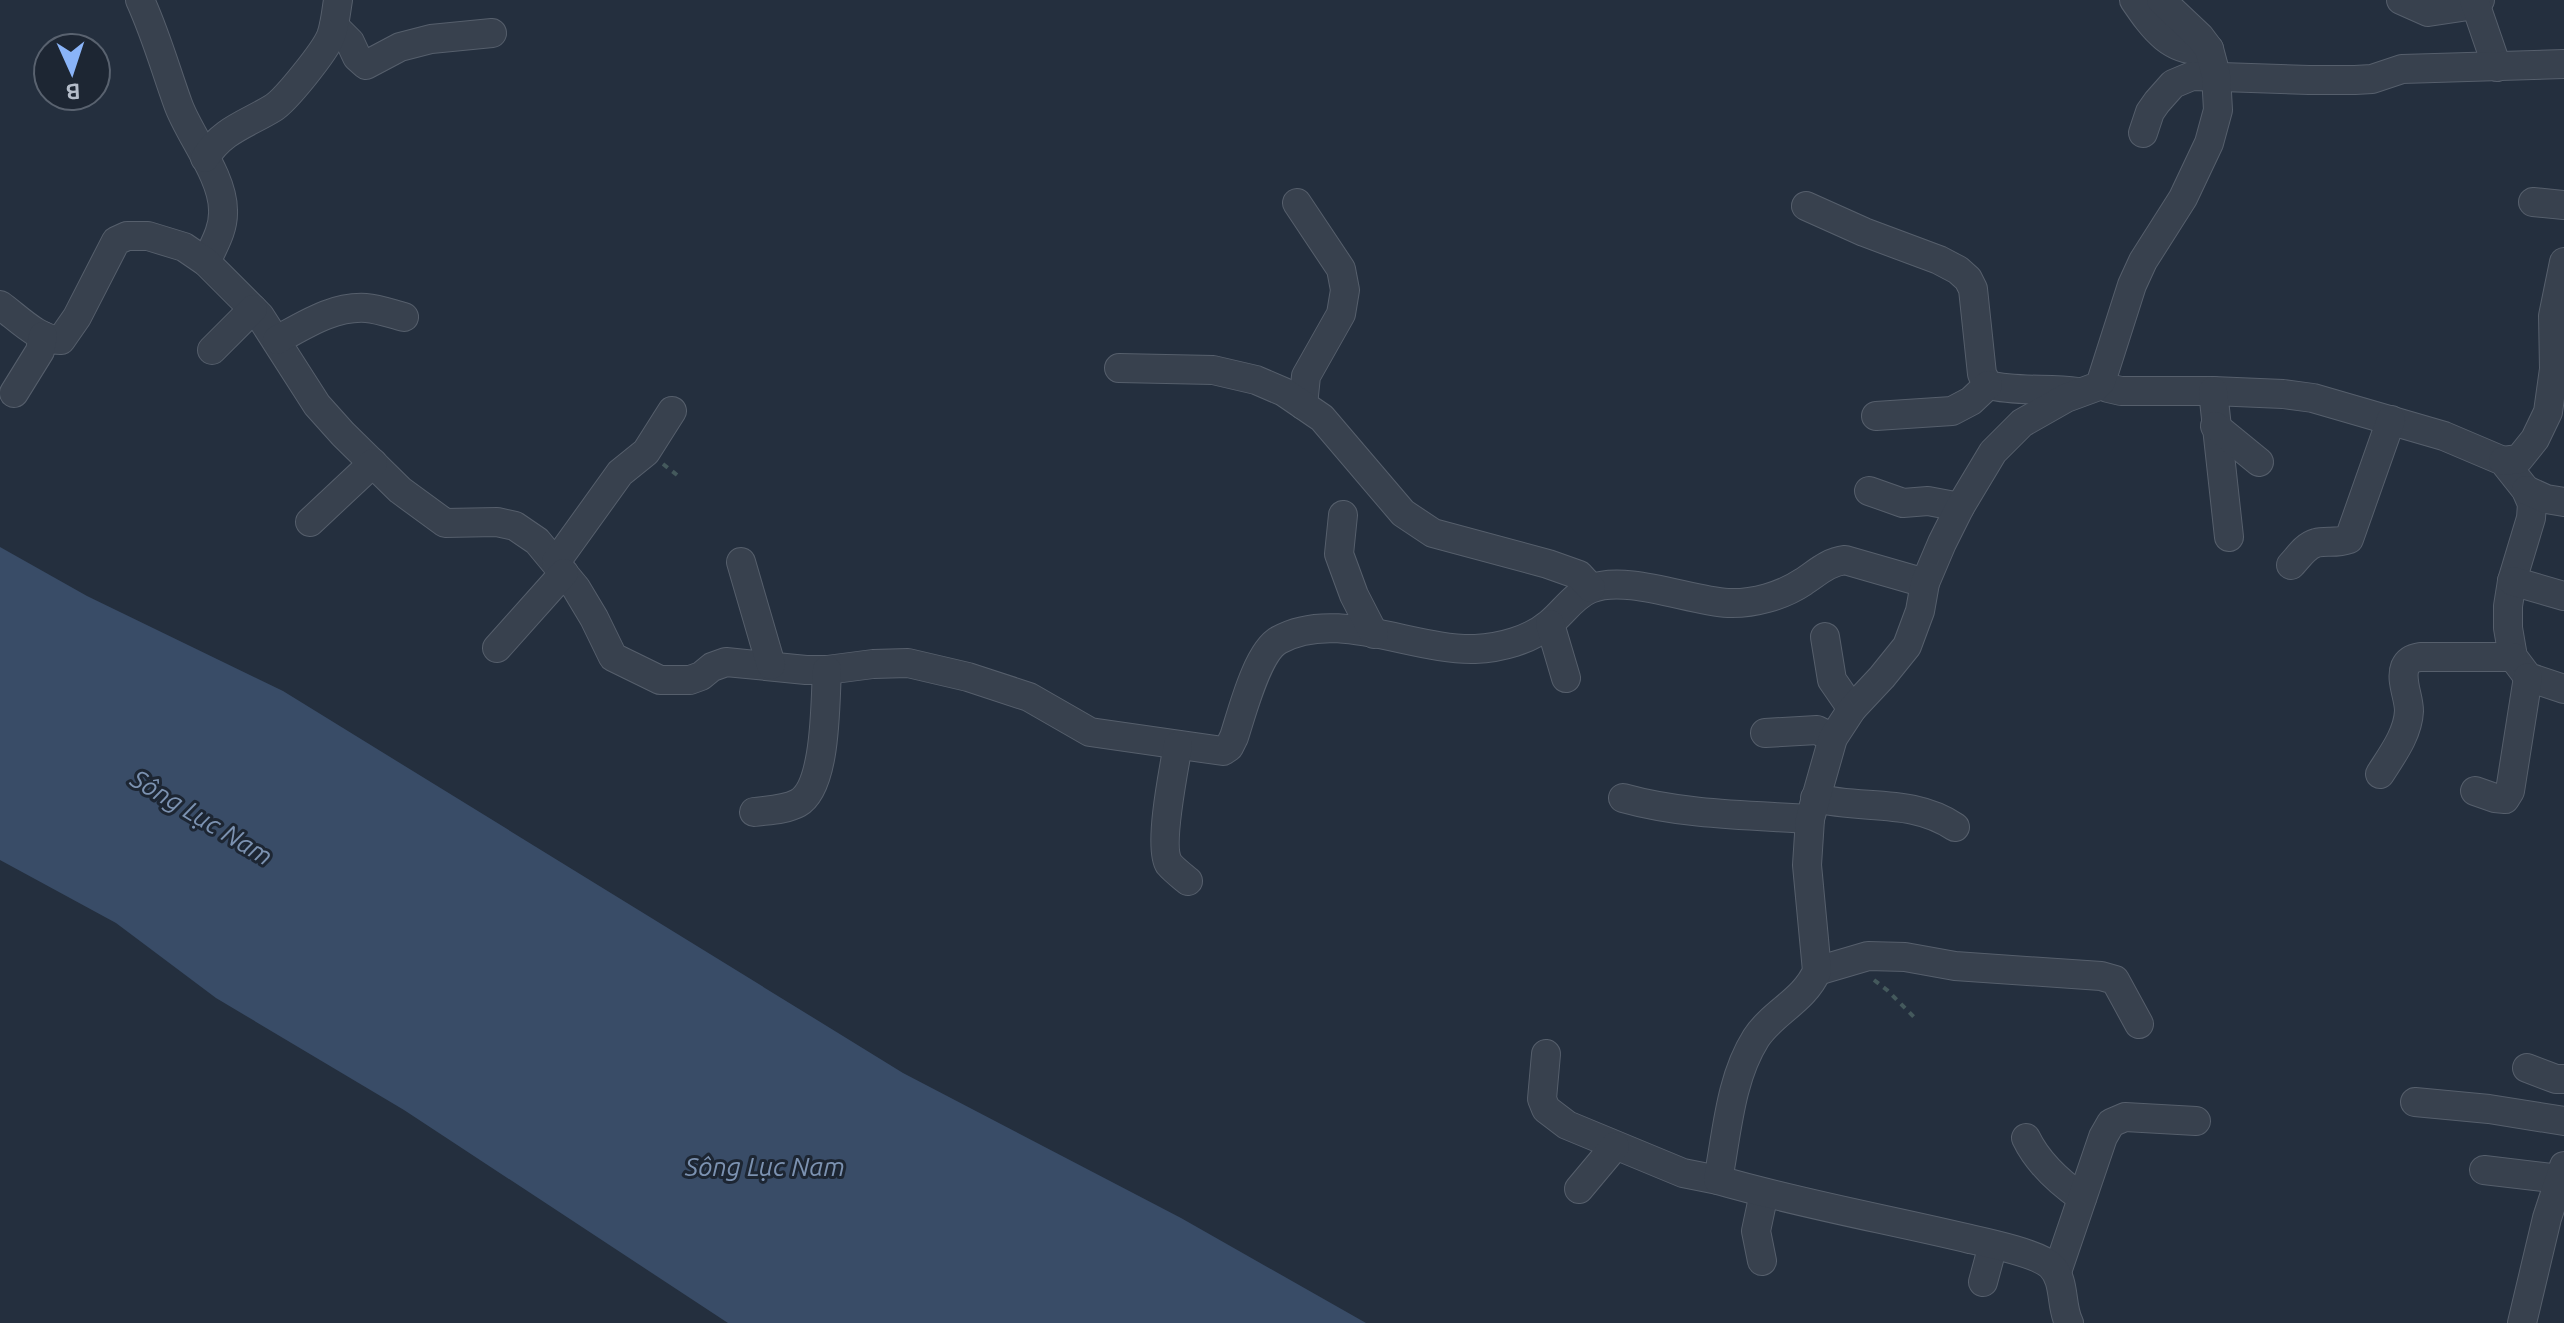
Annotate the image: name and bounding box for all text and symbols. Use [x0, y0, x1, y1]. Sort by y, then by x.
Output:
north arrow [32, 32, 112, 112]
text: B [65, 80, 81, 105]
water label: Sông Lục Nam [125, 763, 278, 871]
water label: Sông Lục Nam [684, 1152, 845, 1181]

